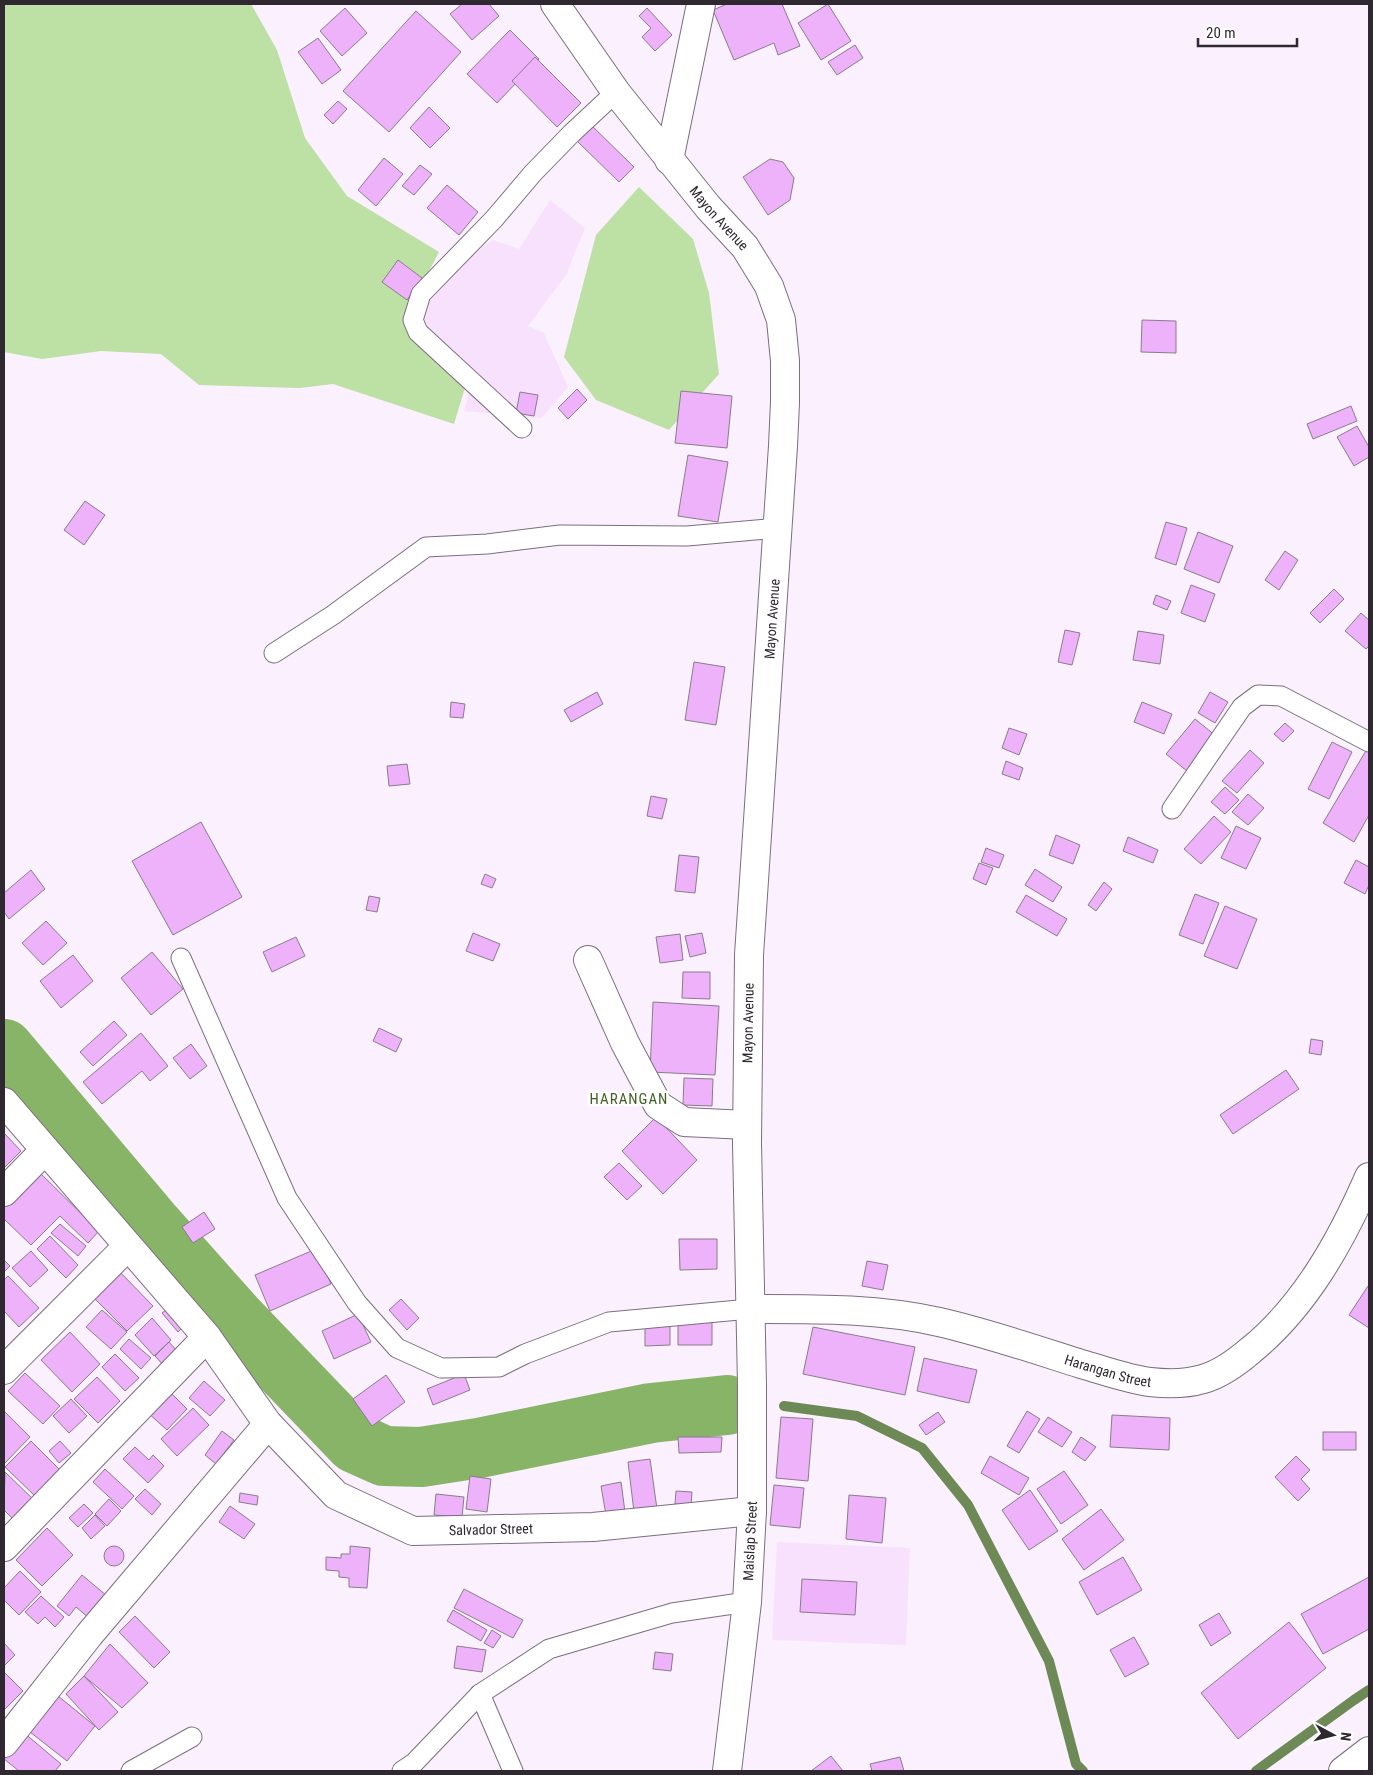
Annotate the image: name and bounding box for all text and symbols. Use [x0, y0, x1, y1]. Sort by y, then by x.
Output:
scale bar [1198, 15, 1297, 47]
text: 20 m [1206, 24, 1236, 42]
street label: Mayon Avenue [686, 183, 752, 254]
street label: Mayon Avenue [761, 578, 783, 660]
street label: Mayon Avenue [739, 982, 757, 1063]
district label: HARANGAN [590, 1090, 668, 1108]
street label: Harangan Street [1063, 1351, 1152, 1390]
street label: Maislap Street [740, 1501, 760, 1581]
street label: Salvador Street [449, 1520, 533, 1538]
north arrow [1308, 1710, 1358, 1760]
text: N [1337, 1731, 1354, 1742]

